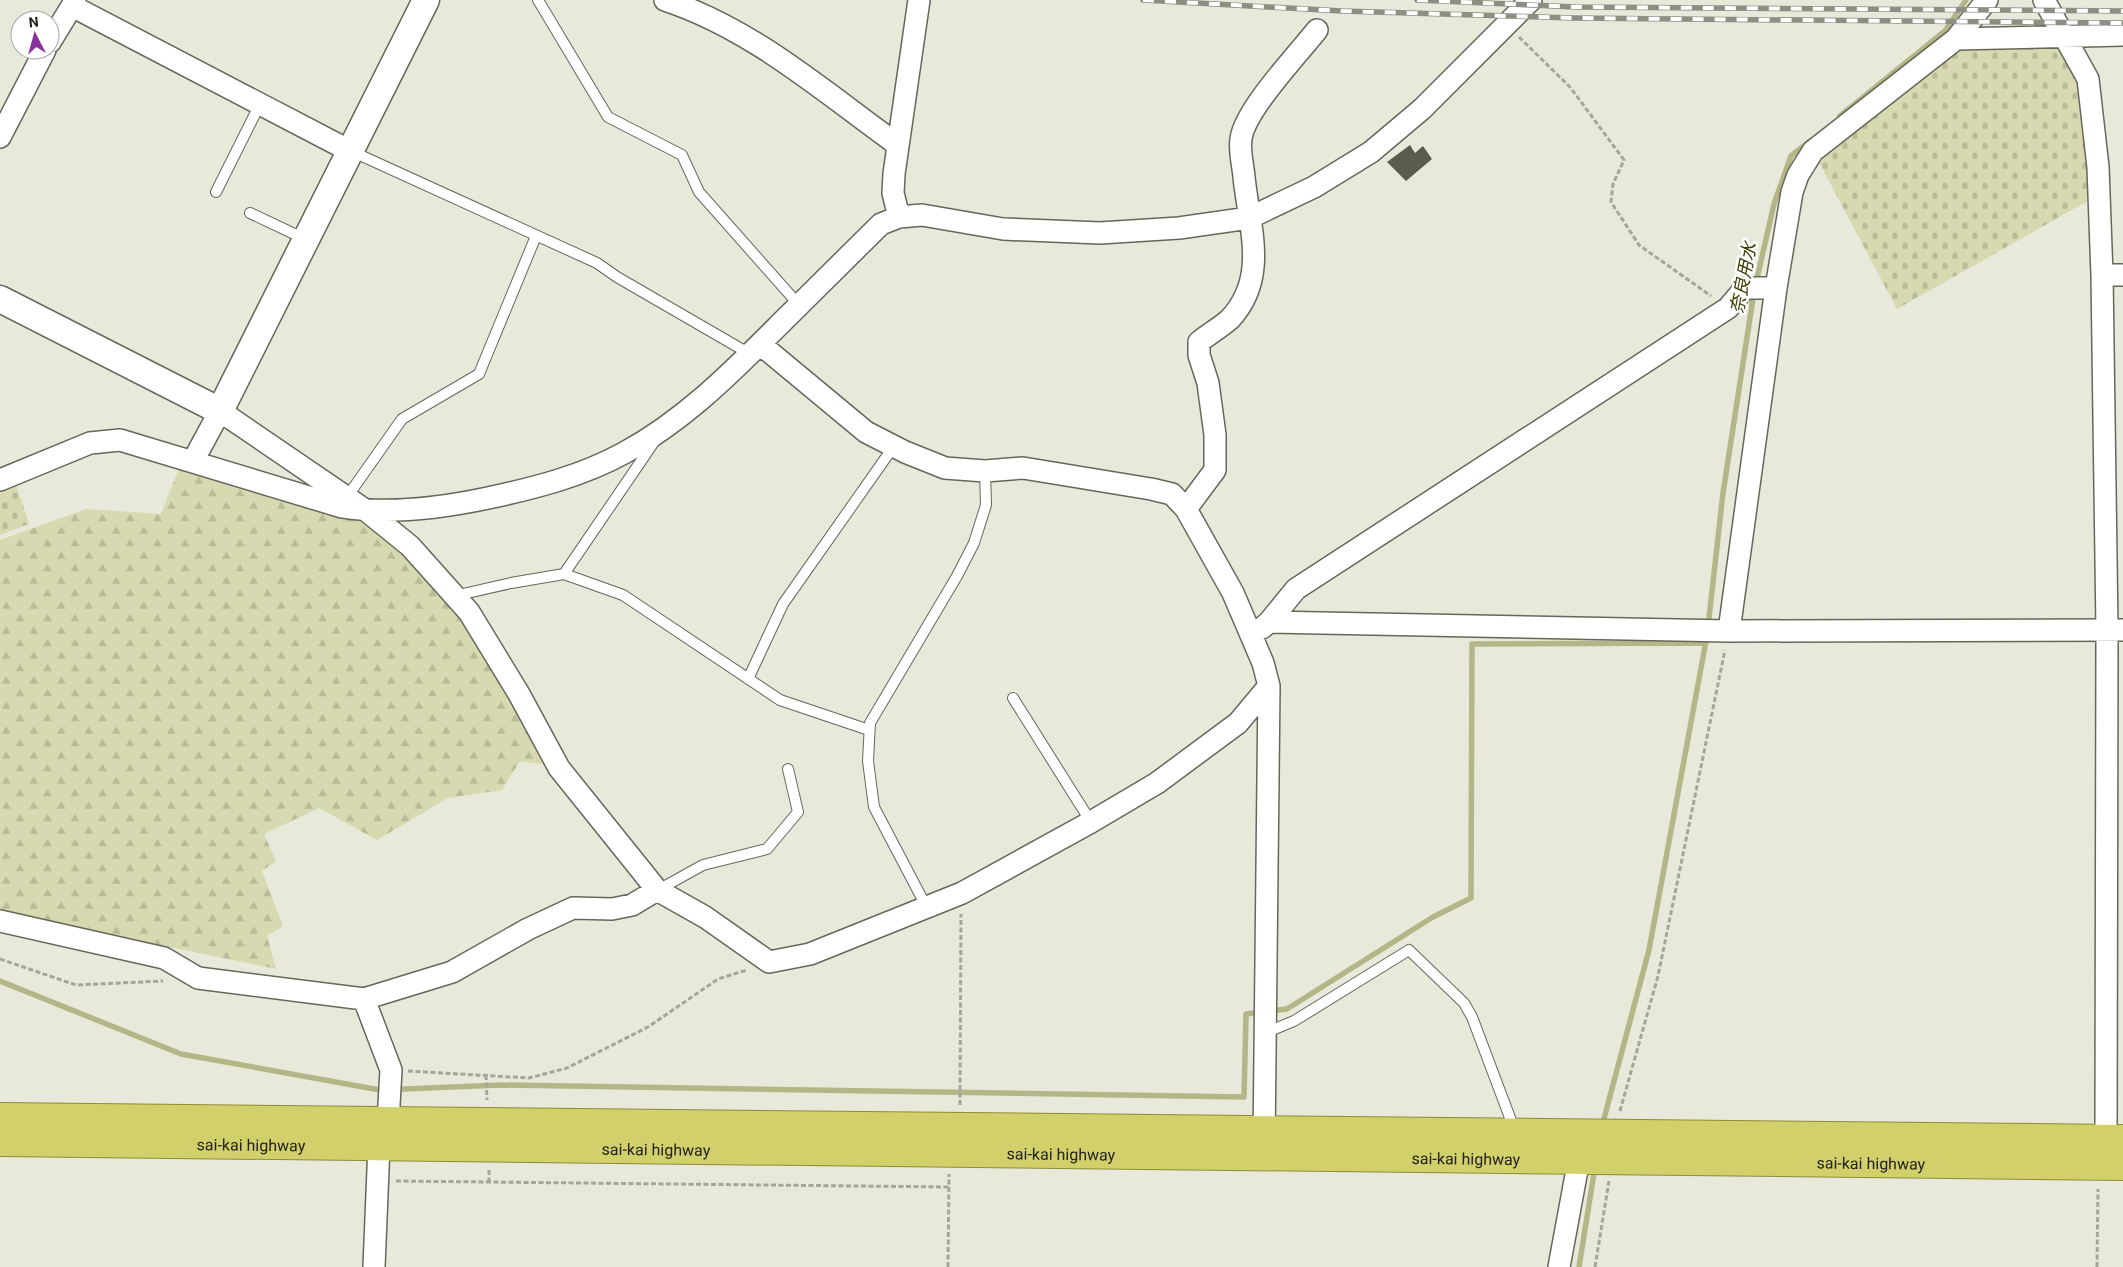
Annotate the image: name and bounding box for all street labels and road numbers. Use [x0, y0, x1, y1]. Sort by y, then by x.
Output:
street label: sai-kai highway [197, 1135, 306, 1155]
street label: sai-kai highway [602, 1139, 711, 1160]
street label: sai-kai highway [1007, 1144, 1116, 1164]
street label: sai-kai highway [1411, 1148, 1521, 1169]
street label: sai-kai highway [1816, 1153, 1926, 1173]

